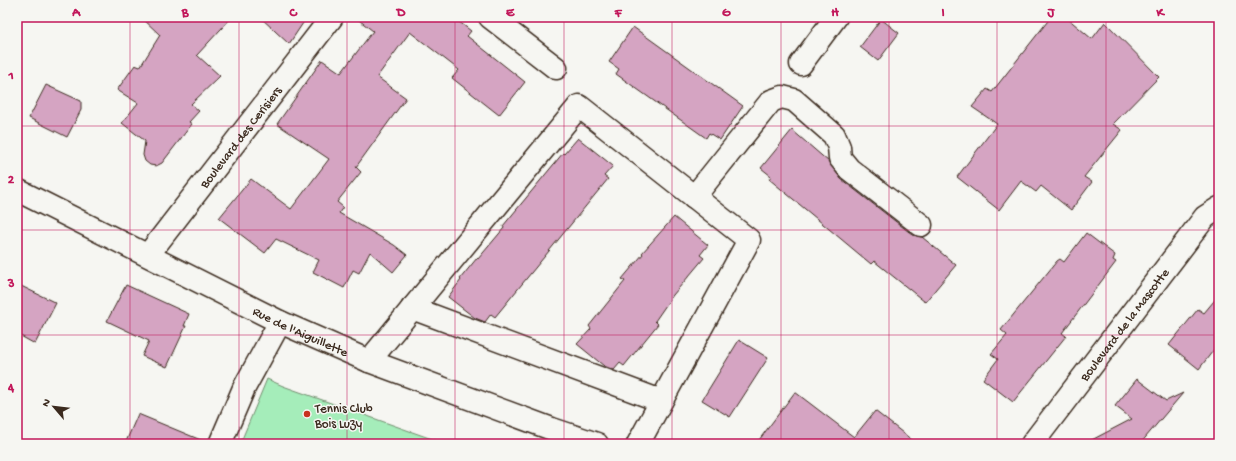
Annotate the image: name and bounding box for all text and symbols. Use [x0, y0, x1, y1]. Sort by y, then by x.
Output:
text: A [71, 6, 81, 21]
text: B [181, 6, 190, 21]
text: C [288, 6, 298, 21]
text: D [396, 6, 406, 21]
text: E [506, 6, 515, 21]
text: F [614, 6, 623, 21]
text: G [722, 6, 731, 21]
text: H [831, 6, 839, 21]
text: I [941, 6, 945, 21]
text: J [1047, 6, 1056, 21]
text: K [1155, 6, 1165, 21]
text: 1 [7, 69, 14, 84]
street label: Boulevard des Cerisiers [197, 83, 286, 193]
text: 2 [8, 173, 15, 188]
street label: Boulevard de la Mascotte [1077, 266, 1173, 385]
text: 3 [7, 277, 15, 292]
street label: Rue de l'Aiguillette [250, 305, 350, 361]
text: 4 [7, 381, 15, 396]
north arrow [34, 387, 74, 427]
text: N [40, 397, 54, 409]
place label: Tennis Club Bois Luzy [314, 402, 373, 432]
marker: Tennis Club Bois Luzy [302, 409, 312, 419]

